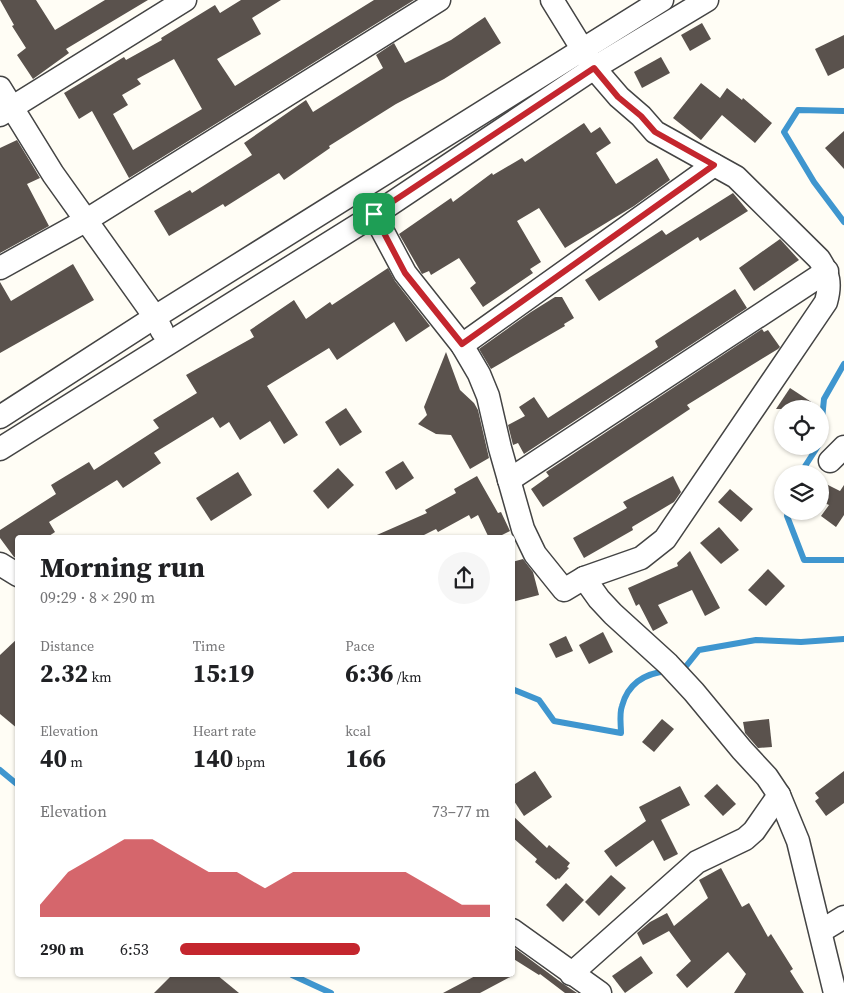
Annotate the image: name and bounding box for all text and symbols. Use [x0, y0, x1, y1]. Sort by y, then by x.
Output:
pin [353, 193, 395, 235]
icon: arrive [360, 200, 388, 228]
map controls [774, 400, 829, 520]
button: locate [774, 400, 829, 455]
button: layers [774, 465, 829, 520]
text: Morning run [40, 548, 205, 586]
button: share [438, 552, 490, 604]
text: 09:29 · 8 × 290 m [40, 586, 155, 608]
text: Distance [40, 636, 94, 656]
text: Time [193, 636, 225, 656]
text: Pace [345, 636, 375, 656]
text: 2.32 [40, 656, 88, 690]
text: 15:19 [193, 656, 254, 690]
text: 6:36 [345, 656, 393, 690]
text: km [88, 667, 112, 687]
text: /km [393, 667, 422, 687]
text: Elevation [40, 721, 98, 741]
text: Heart rate [193, 721, 256, 741]
text: kcal [345, 721, 371, 741]
text: 40 [40, 741, 67, 775]
text: 140 [193, 741, 233, 775]
text: 166 [345, 741, 386, 775]
text: m [67, 752, 83, 772]
text: bpm [233, 752, 265, 772]
text: Elevation [40, 800, 107, 822]
text: 73–77 m [432, 800, 490, 822]
text: 290 m [40, 938, 84, 960]
text: 6:53 [120, 938, 149, 960]

